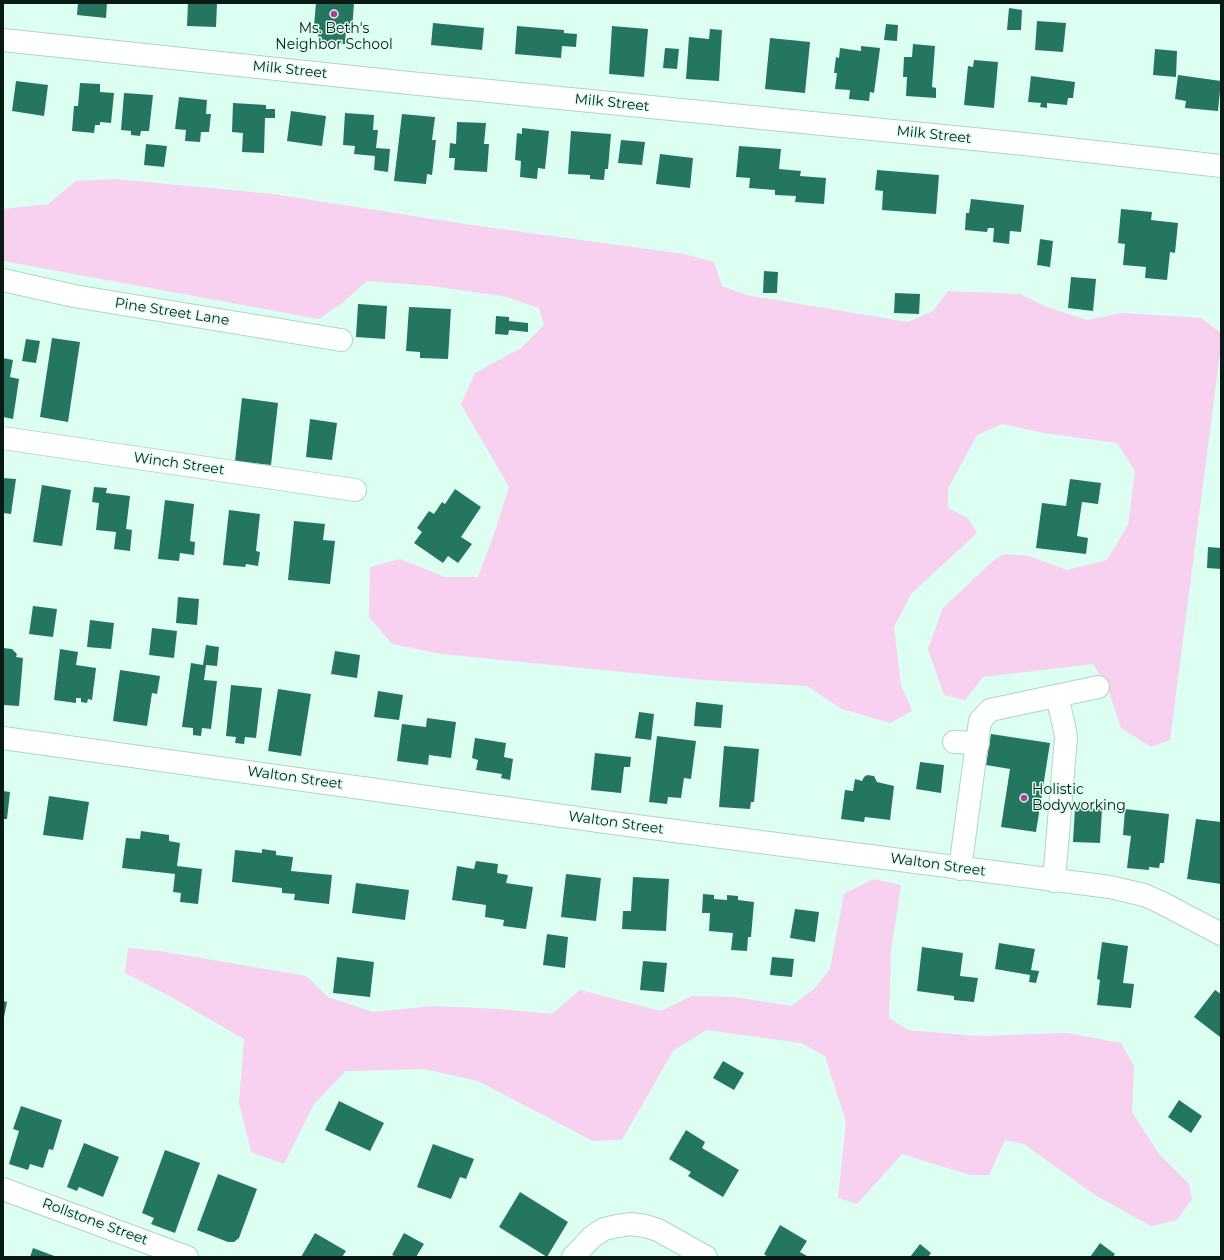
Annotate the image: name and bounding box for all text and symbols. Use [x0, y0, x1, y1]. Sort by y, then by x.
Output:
marker: Ms. Beth's Neighbor School [329, 9, 339, 19]
place label: Ms. Beth's Neighbor School [275, 21, 393, 54]
street label: Milk Street [252, 58, 328, 82]
street label: Milk Street [574, 91, 650, 115]
street label: Milk Street [896, 123, 972, 147]
street label: Pine Street Lane [113, 295, 231, 329]
street label: Winch Street [132, 449, 226, 479]
street label: Walton Street [246, 763, 344, 793]
place label: Holistic Bodyworking [1032, 782, 1126, 814]
marker: Holistic Bodyworking [1019, 793, 1029, 803]
street label: Walton Street [567, 808, 665, 838]
street label: Walton Street [889, 850, 987, 880]
street label: Rollstone Street [40, 1195, 150, 1249]

